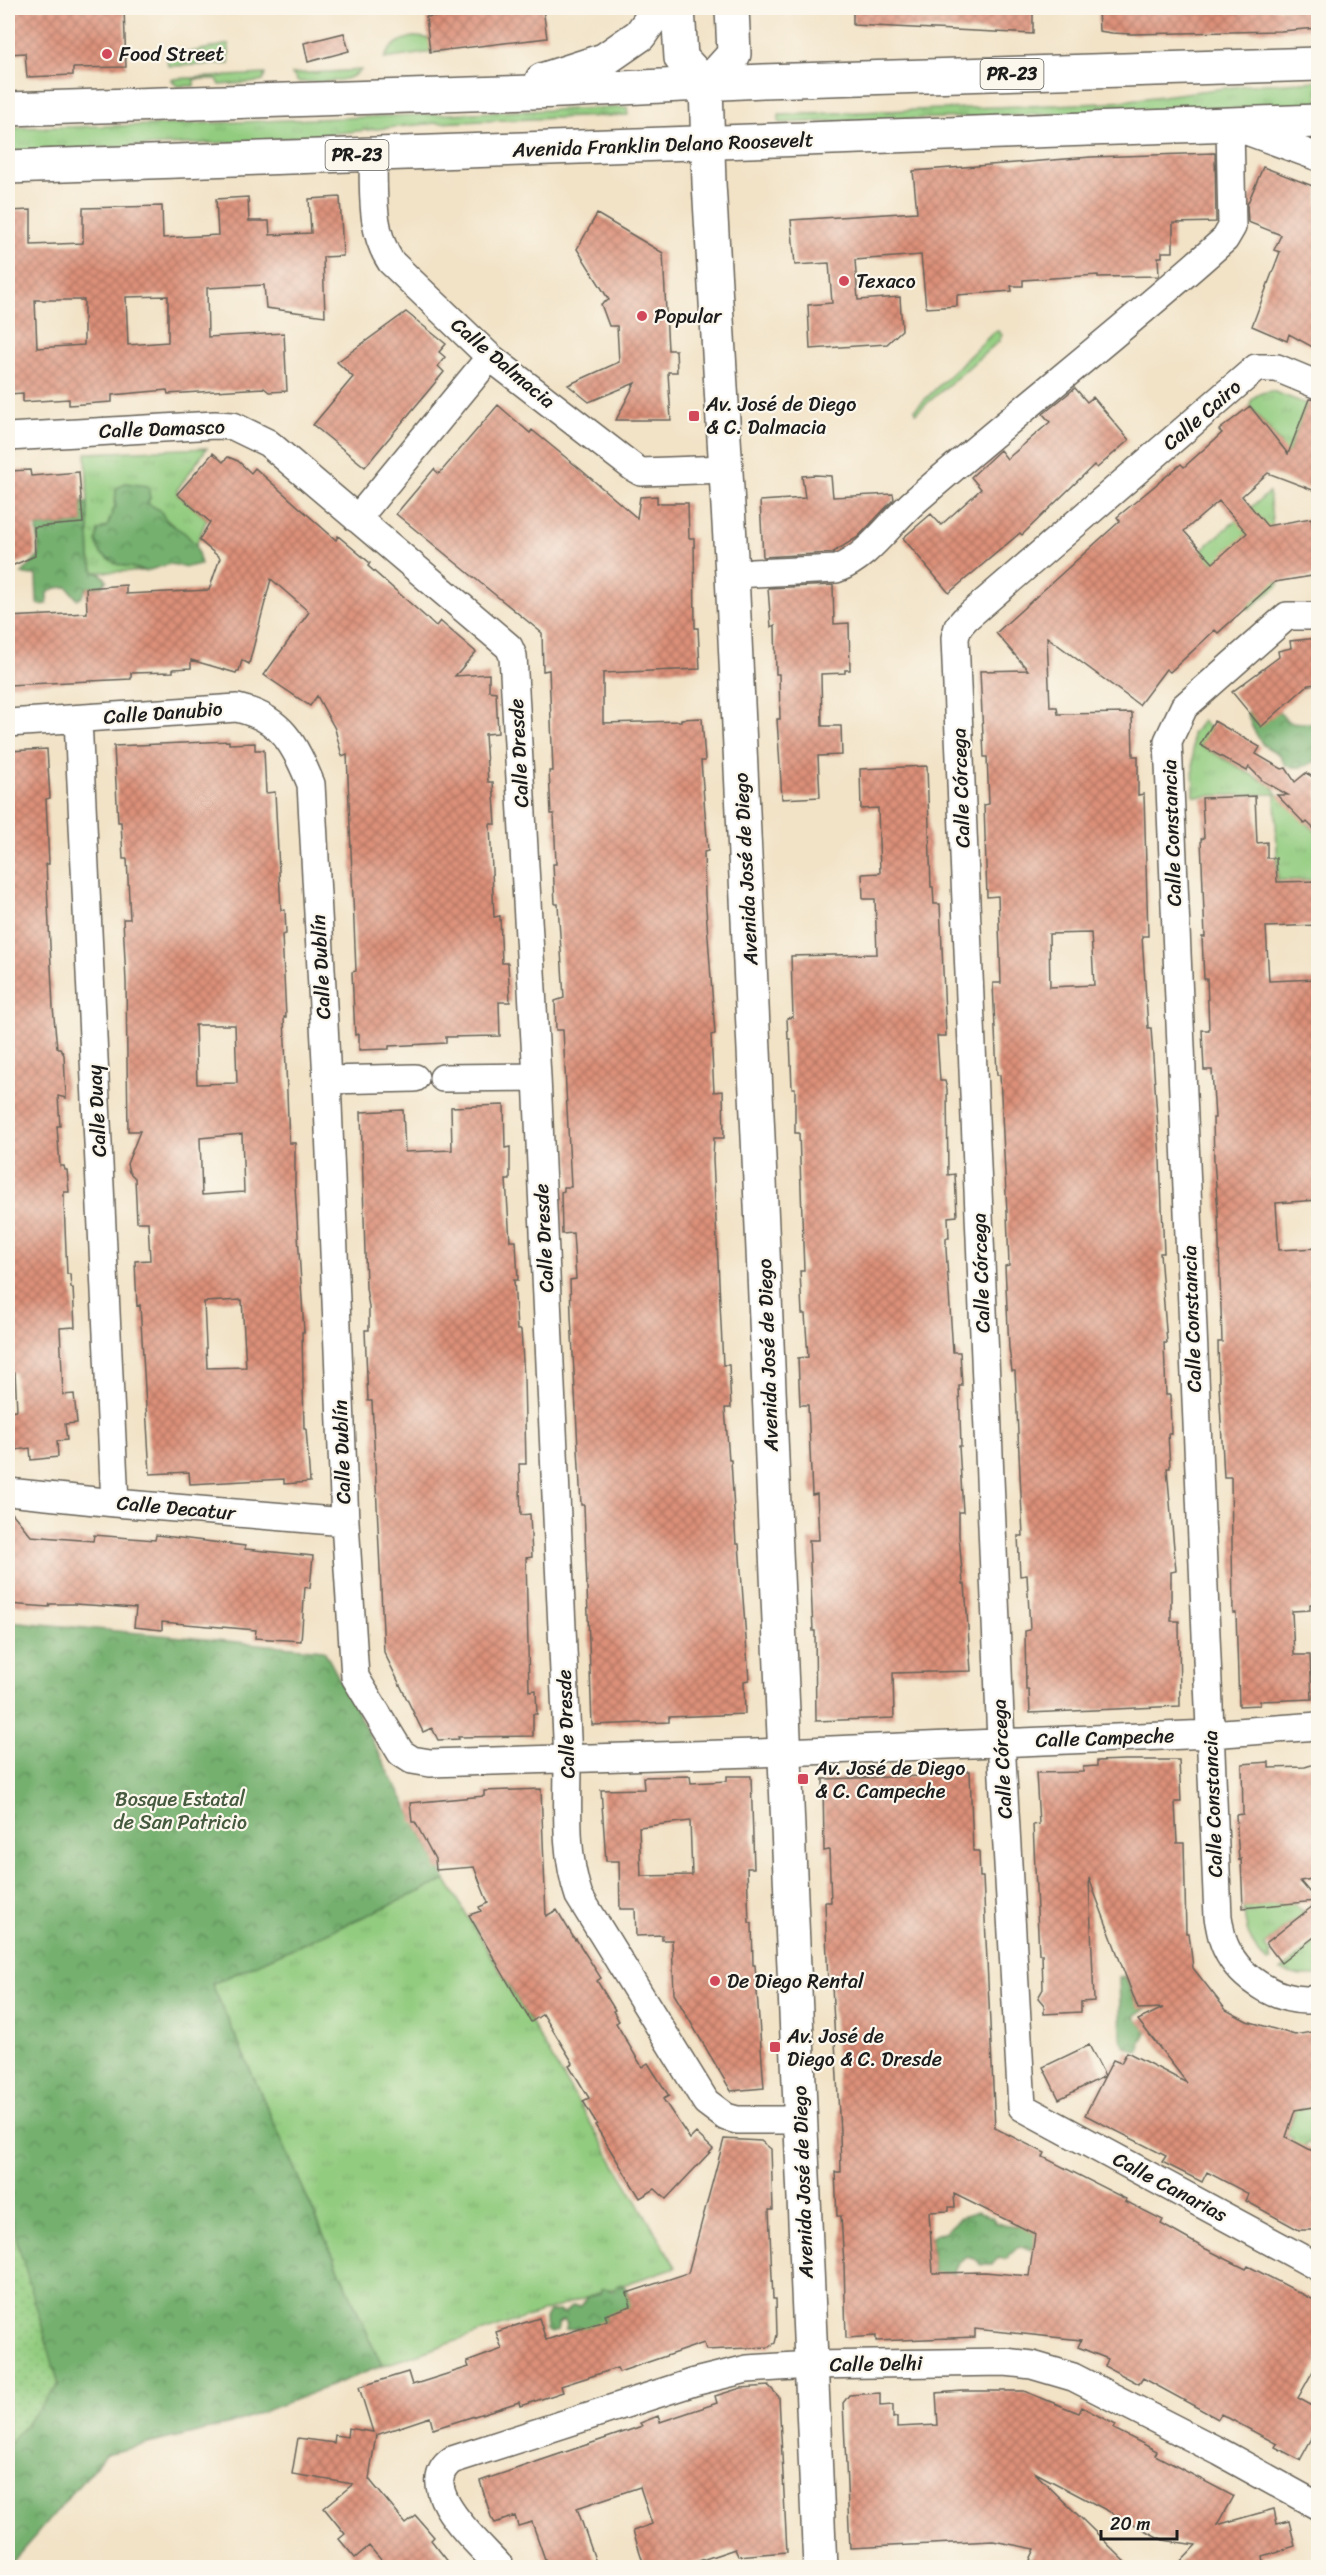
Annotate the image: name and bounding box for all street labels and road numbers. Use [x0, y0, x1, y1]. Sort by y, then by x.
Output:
road number: PR-23 [980, 59, 1044, 89]
street label: Avenida Franklin Delano Roosevelt [511, 122, 814, 168]
road number: PR-23 [326, 140, 388, 170]
street label: Calle Dalmacia [443, 308, 563, 418]
street label: Calle Cairo [1154, 370, 1250, 460]
street label: Calle Damasco [98, 409, 226, 449]
street label: Calle Danubio [102, 691, 224, 735]
street label: Calle Dresde [499, 698, 539, 808]
street label: Calle Córcega [941, 727, 981, 849]
street label: Calle Constancia [1152, 759, 1192, 907]
street label: Avenida José de Diego [723, 772, 769, 967]
street label: Calle Dublín [301, 914, 341, 1020]
street label: Calle Duay [77, 1063, 117, 1158]
street label: Calle Dresde [524, 1183, 564, 1293]
street label: Calle Córcega [961, 1212, 1001, 1334]
street label: Calle Constancia [1172, 1245, 1212, 1393]
street label: Avenida José de Diego [747, 1258, 789, 1453]
street label: Calle Dublín [323, 1399, 361, 1505]
street label: Calle Decatur [115, 1485, 238, 1531]
street label: Calle Dresde [547, 1669, 585, 1779]
street label: Calle Córcega [981, 1698, 1023, 1820]
street label: Calle Campeche [1035, 1718, 1175, 1758]
street label: Calle Constancia [1193, 1730, 1233, 1878]
street label: Avenida José de Diego [782, 2085, 824, 2280]
street label: Calle Canarias [1106, 2142, 1234, 2232]
street label: Calle Delhi [829, 2346, 924, 2382]

